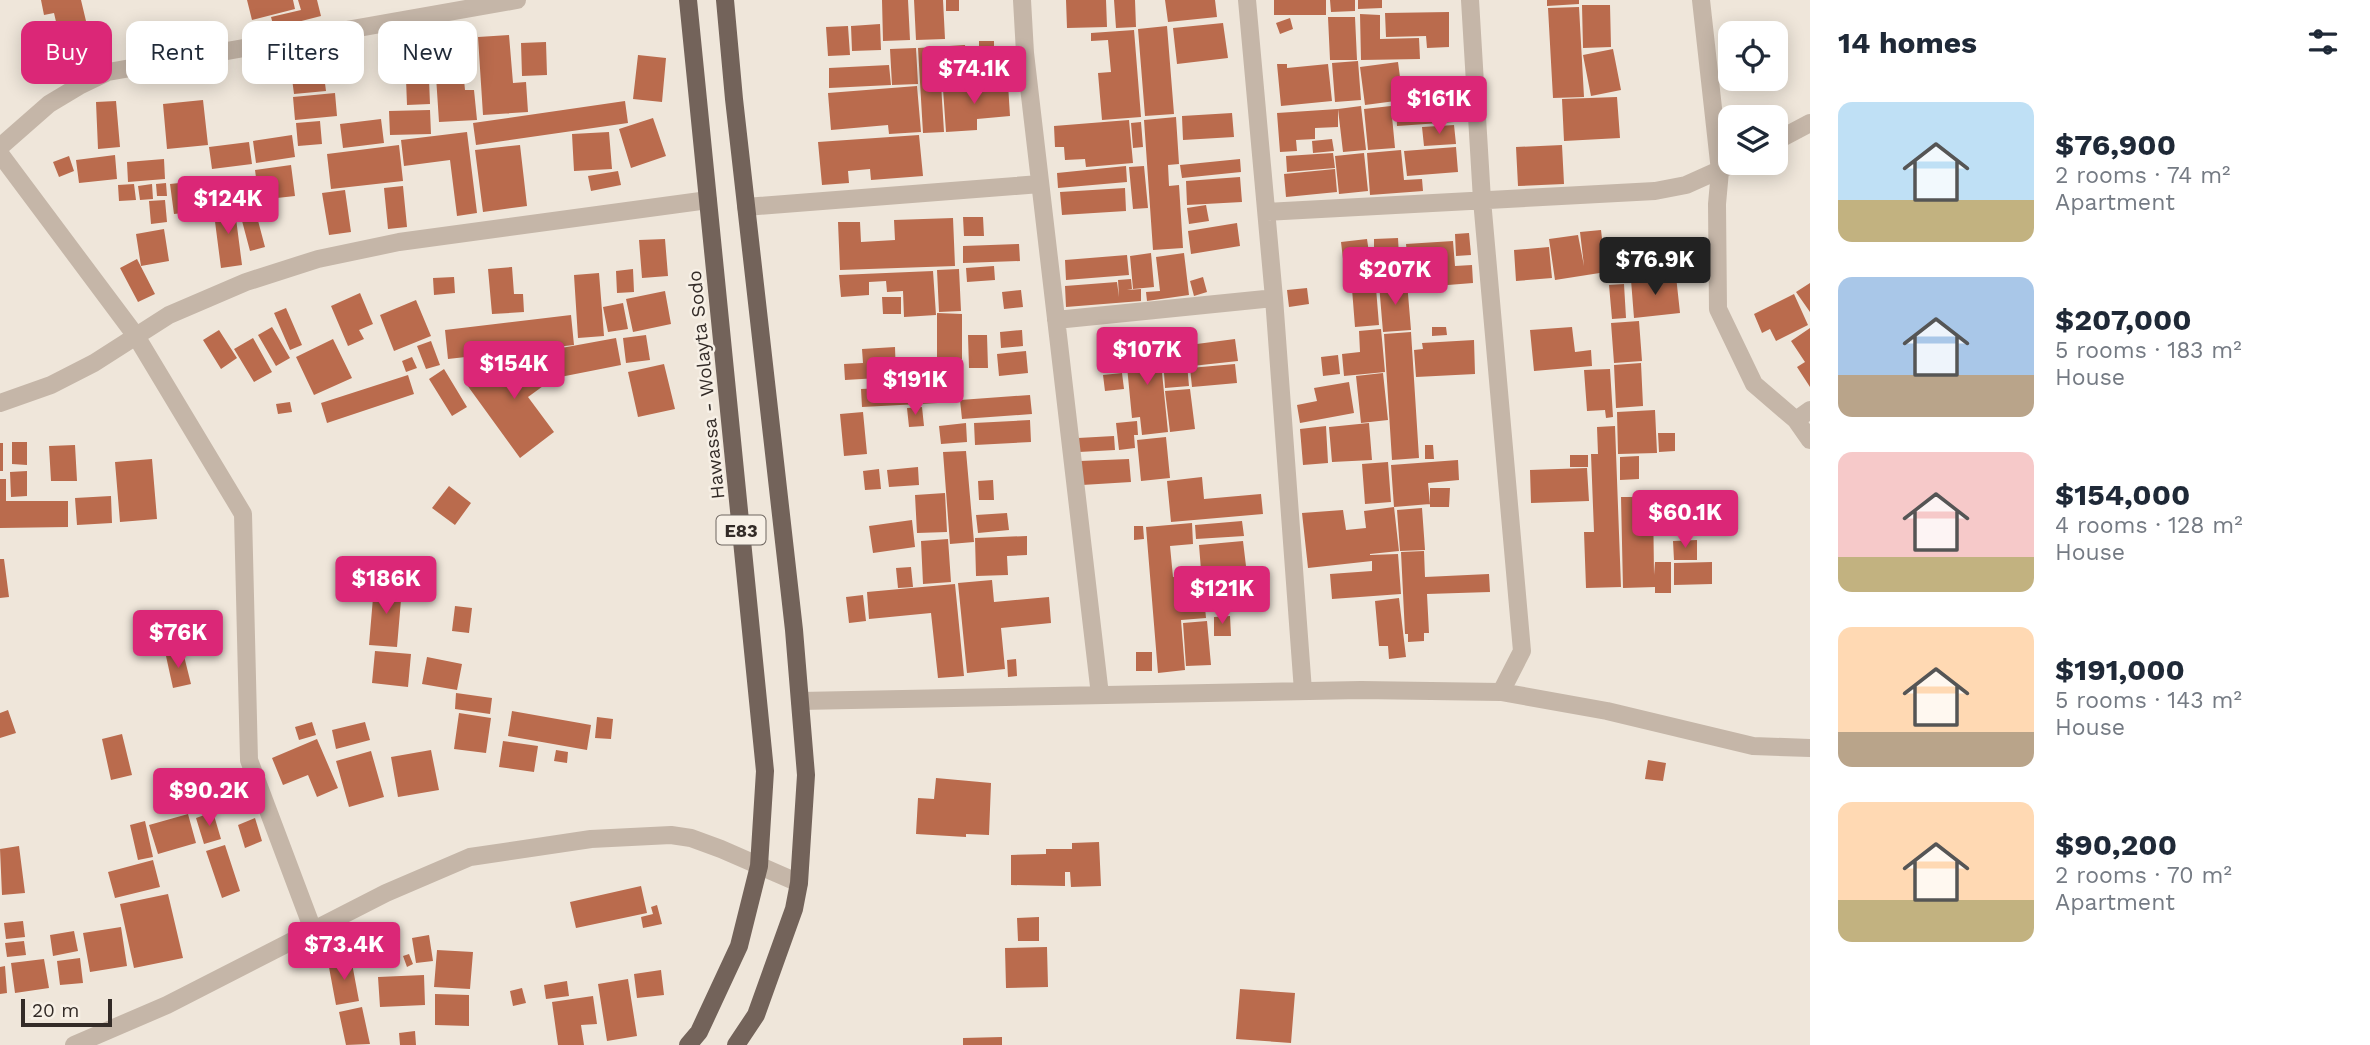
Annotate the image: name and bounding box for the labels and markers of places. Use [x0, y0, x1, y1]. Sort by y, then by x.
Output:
pin: $74.1K [917, 46, 1031, 106]
pin: $161K [1390, 76, 1488, 136]
pin: $124K [179, 176, 277, 236]
pin: $76.9K [1598, 238, 1712, 297]
pin: $207K [1346, 247, 1444, 307]
pin: $107K [1098, 328, 1196, 387]
pin: $154K [465, 342, 563, 401]
pin: $191K [866, 358, 964, 417]
pin: $60.1K [1628, 490, 1742, 550]
pin: $186K [337, 556, 435, 616]
pin: $121K [1173, 566, 1271, 626]
pin: $76K [137, 610, 219, 670]
pin: $90.2K [152, 768, 266, 828]
pin: $73.4K [287, 922, 401, 982]

